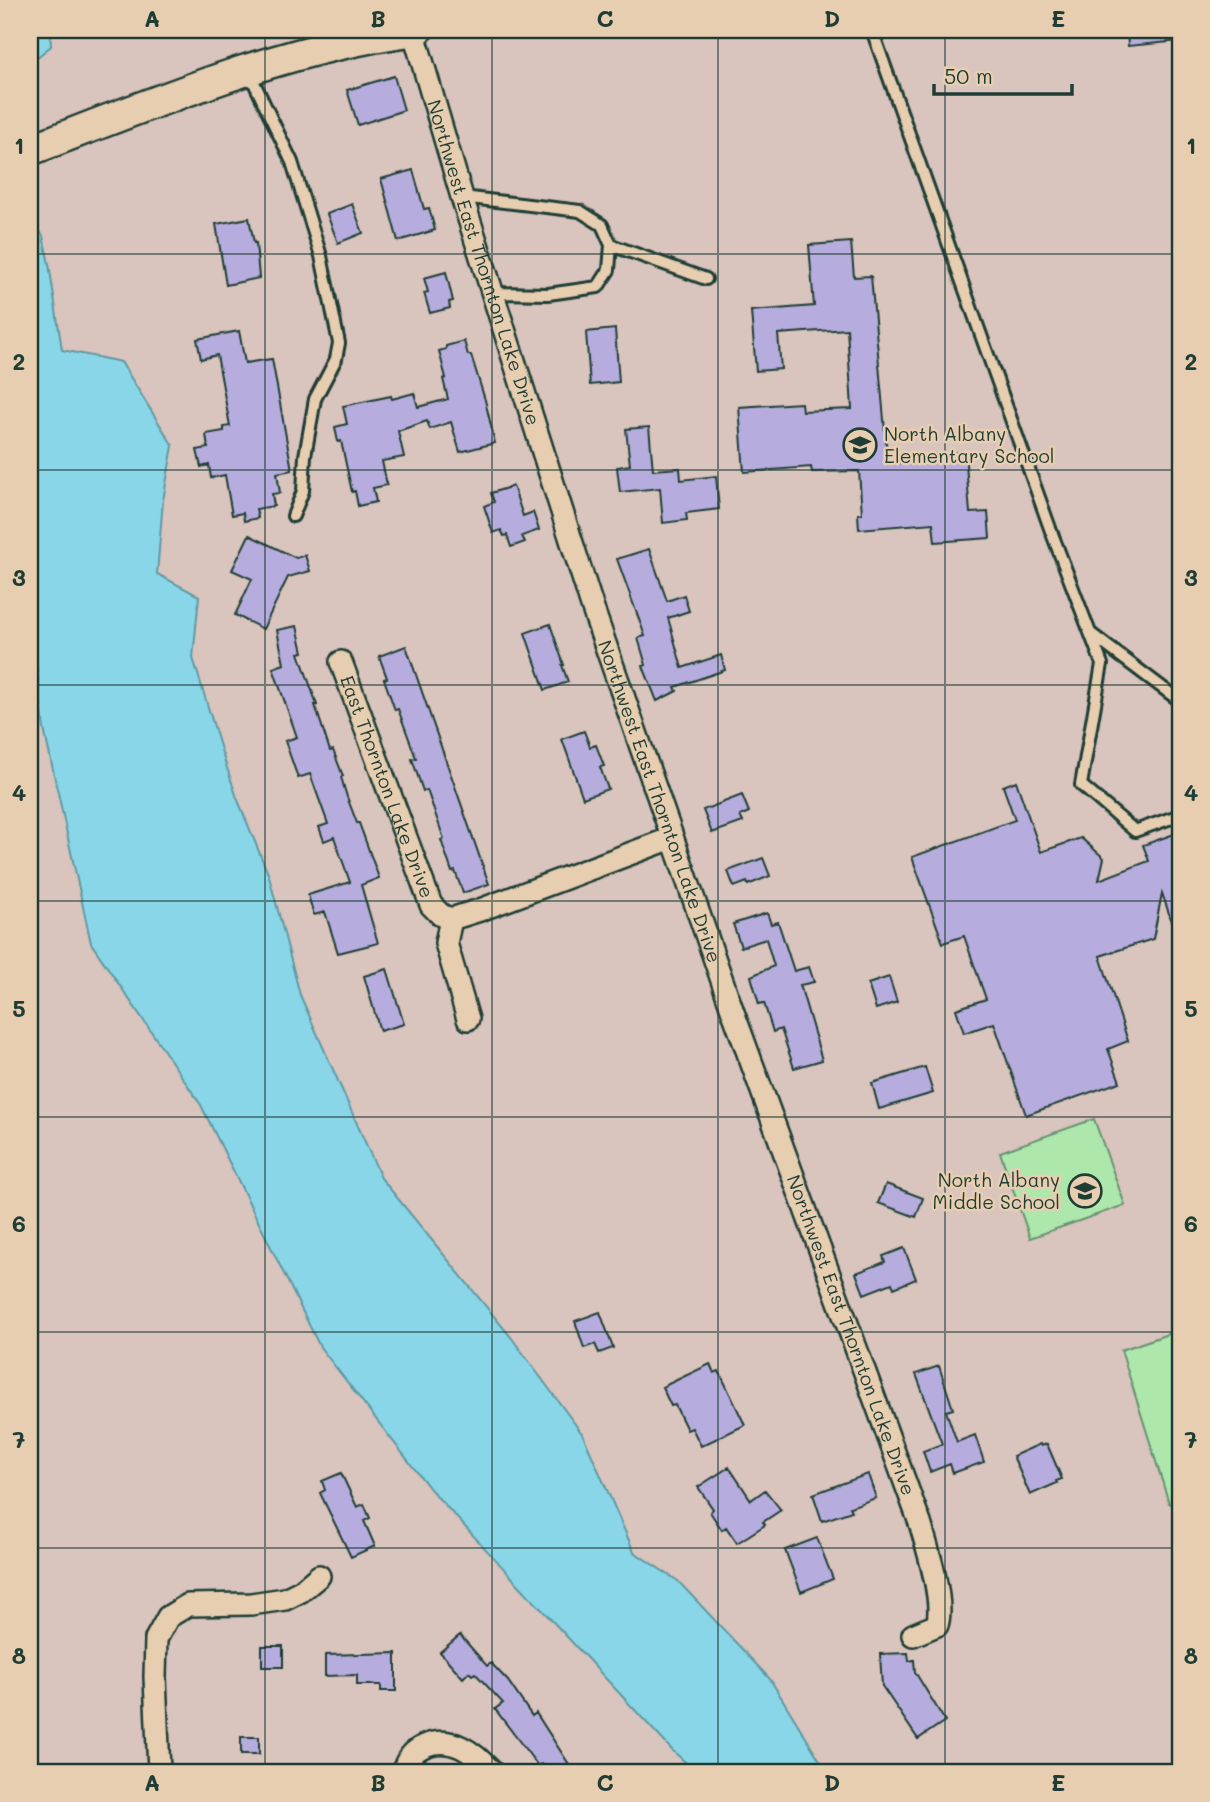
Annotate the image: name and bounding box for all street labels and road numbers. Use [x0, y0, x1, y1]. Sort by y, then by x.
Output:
street label: Northwest East Thornton Lake Drive [422, 97, 547, 428]
street label: Northwest East Thornton Lake Drive [593, 637, 728, 966]
street label: East Thornton Lake Drive [335, 672, 440, 901]
street label: Northwest East Thornton Lake Drive [782, 1171, 922, 1499]

